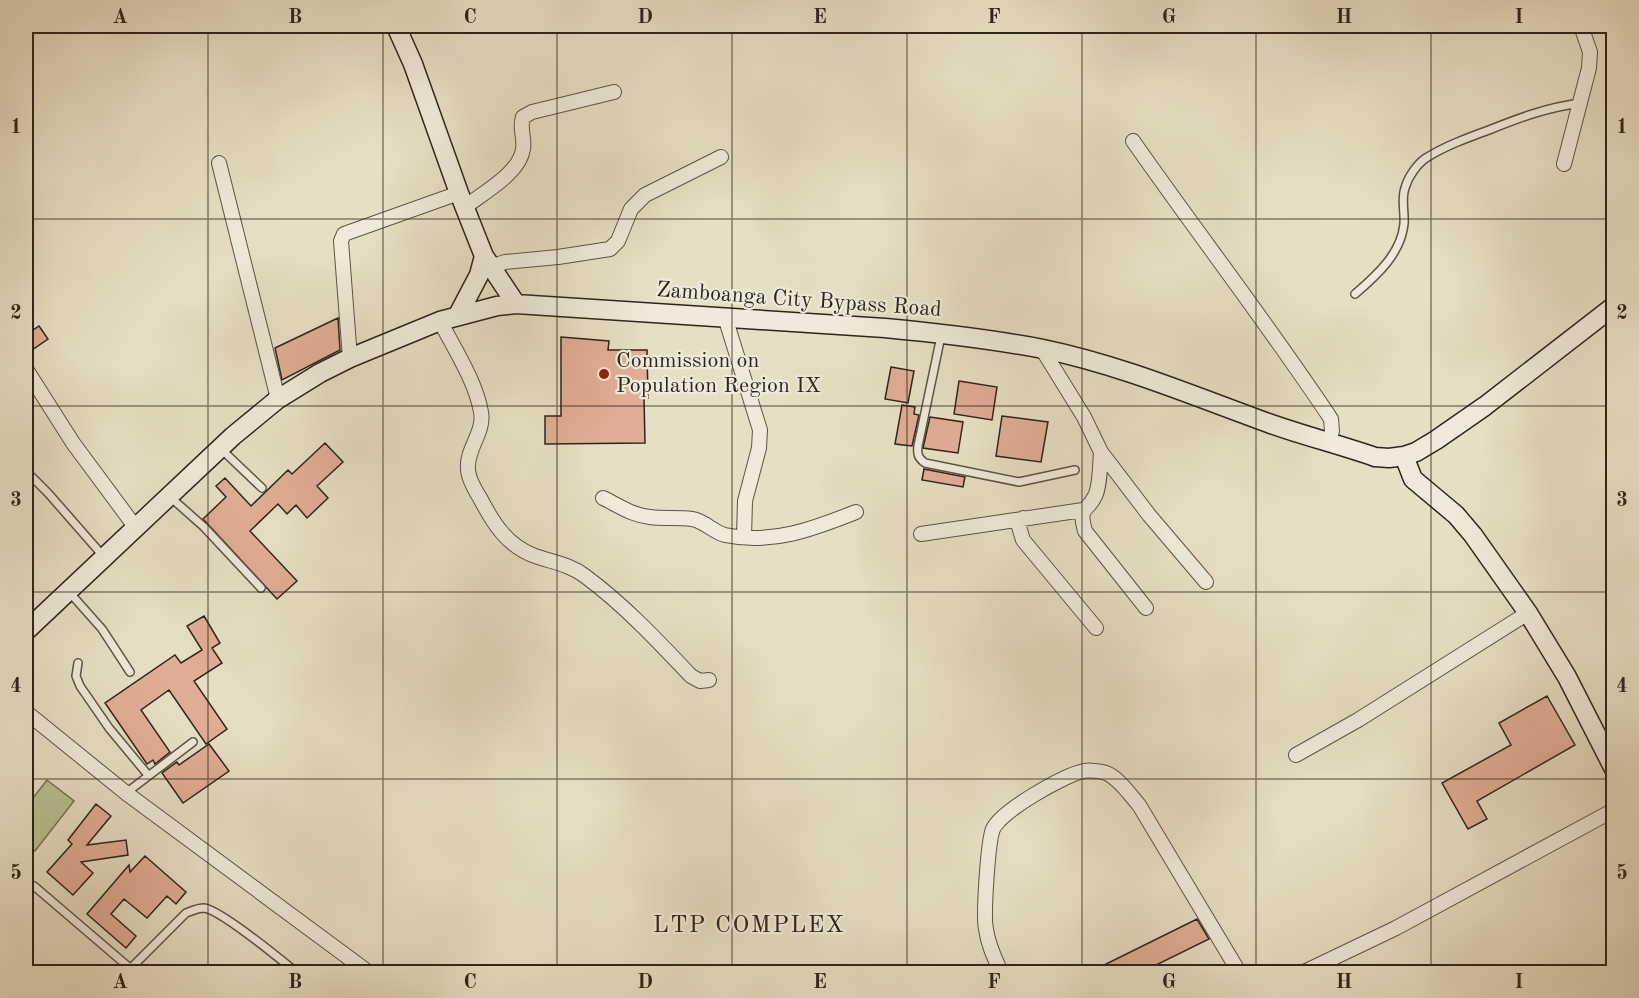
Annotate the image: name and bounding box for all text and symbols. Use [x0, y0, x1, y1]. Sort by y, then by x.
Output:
text: A [112, 8, 128, 28]
text: B [288, 8, 302, 28]
text: C [463, 8, 477, 28]
text: D [637, 8, 653, 28]
text: E [813, 8, 827, 28]
text: F [987, 8, 1001, 28]
text: G [1162, 8, 1176, 28]
text: H [1336, 8, 1352, 28]
text: I [1515, 8, 1523, 28]
text: 1 [10, 118, 22, 138]
text: 1 [1616, 118, 1628, 138]
street label: Zamboanga City Bypass Road [656, 279, 942, 321]
text: 2 [10, 304, 22, 324]
text: 2 [1616, 304, 1628, 324]
place label: Commission on Population Region IX [616, 350, 821, 397]
marker: Commission on Population Region IX [597, 367, 611, 381]
text: 3 [10, 491, 22, 511]
text: 3 [1616, 491, 1628, 511]
text: 4 [10, 677, 22, 697]
text: 4 [1616, 677, 1628, 697]
text: 5 [10, 863, 22, 884]
text: 5 [1616, 863, 1628, 884]
district label: LTP COMPLEX [653, 914, 845, 938]
text: A [112, 973, 128, 993]
text: B [288, 973, 302, 993]
text: C [463, 973, 477, 993]
text: D [637, 973, 653, 993]
text: E [813, 973, 827, 993]
text: F [987, 973, 1001, 993]
text: G [1162, 973, 1176, 993]
text: H [1336, 973, 1352, 993]
text: I [1515, 973, 1523, 993]

